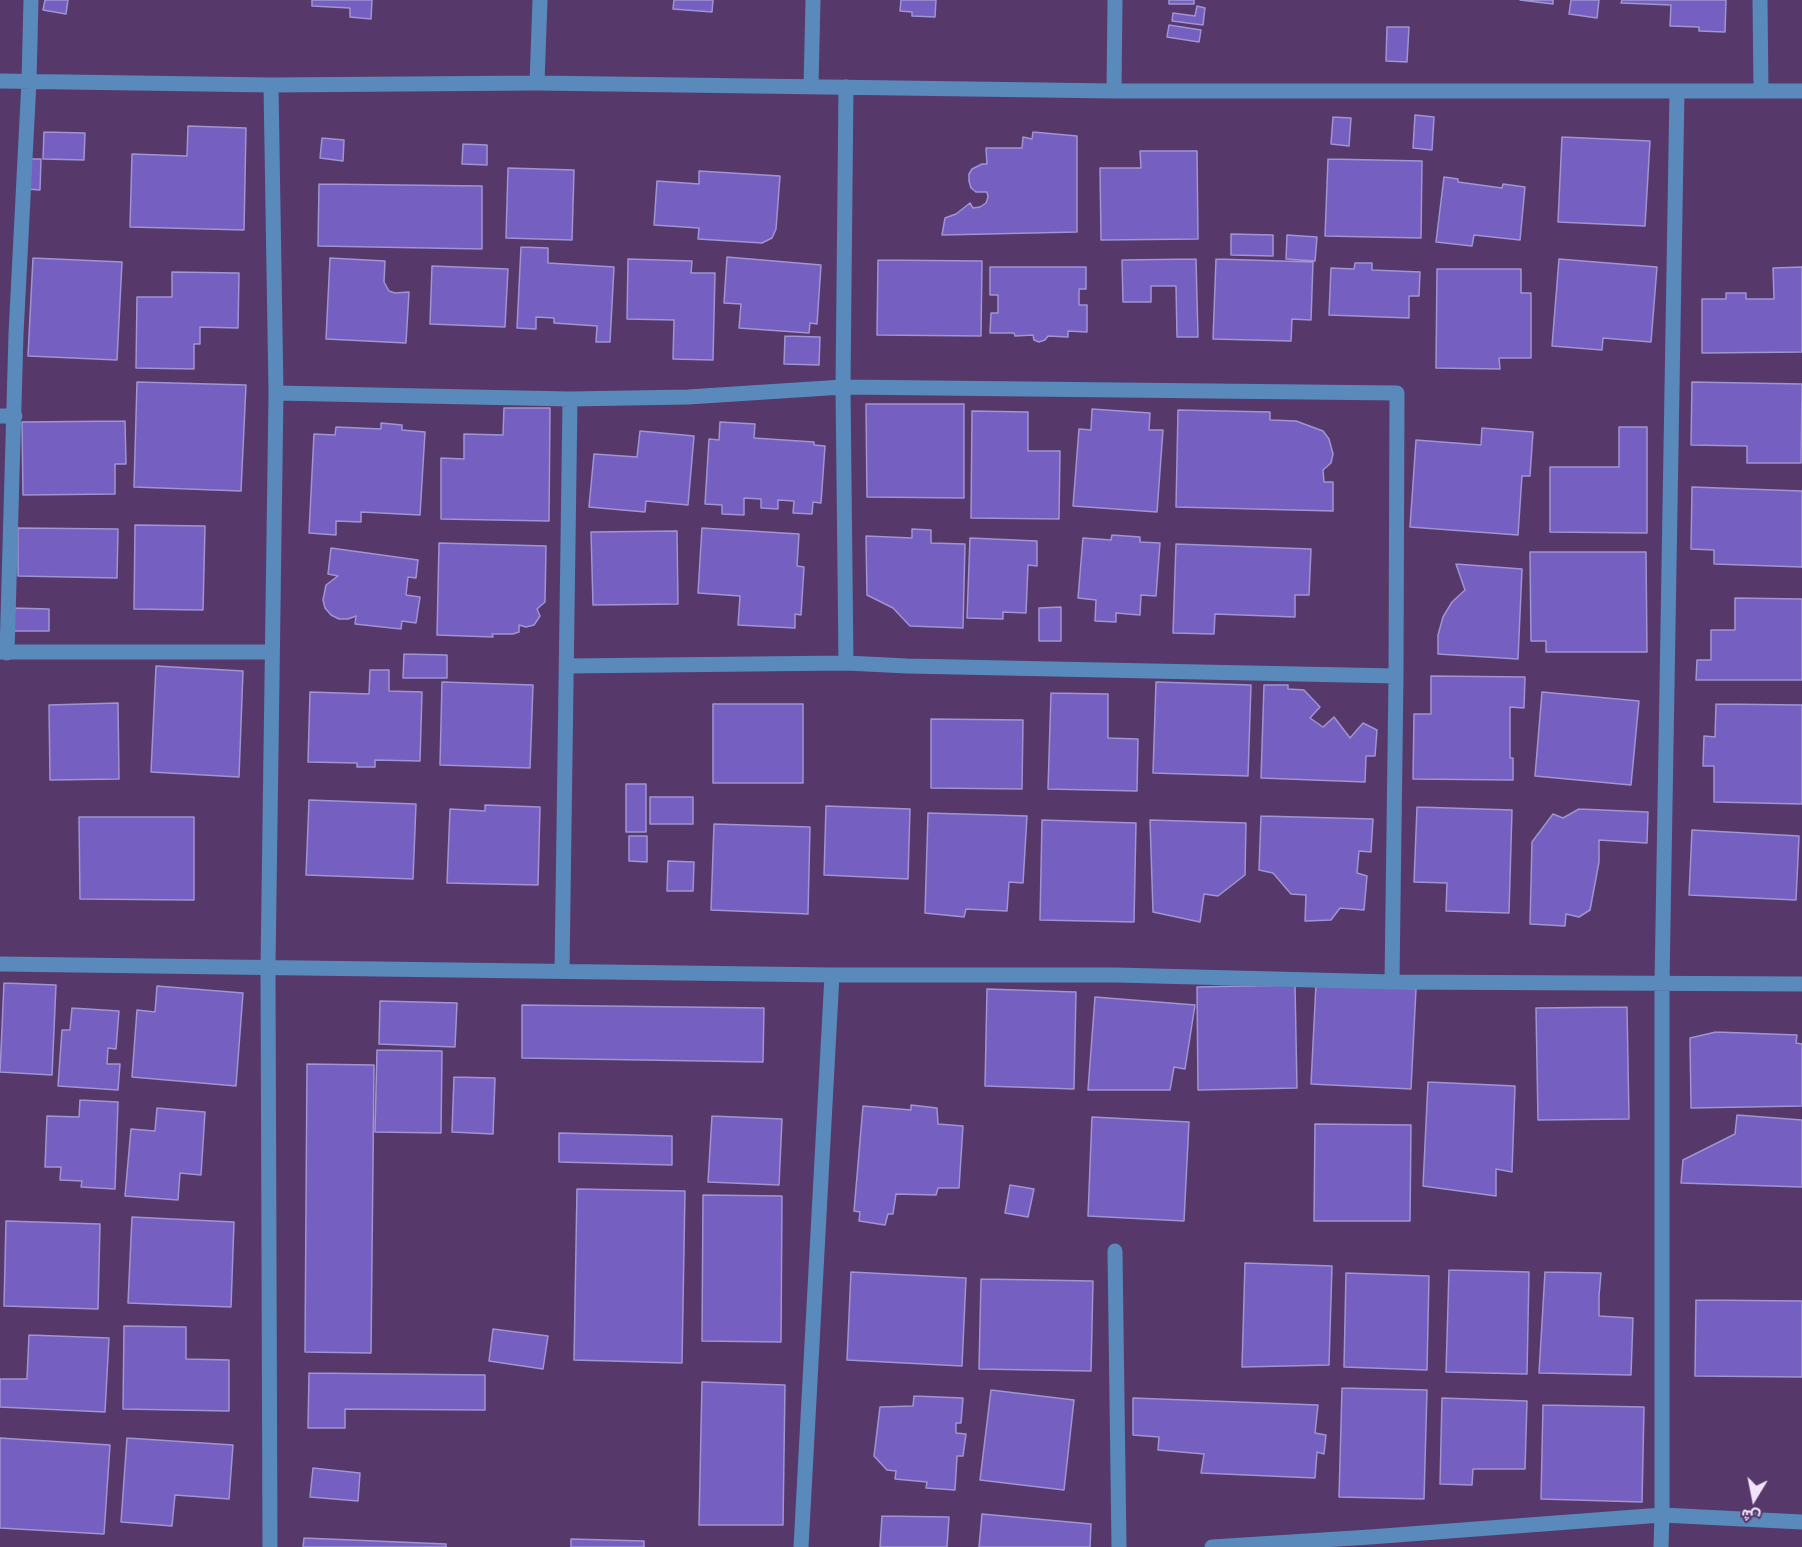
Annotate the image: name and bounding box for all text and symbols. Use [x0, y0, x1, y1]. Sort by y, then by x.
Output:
north arrow [1724, 1469, 1784, 1529]
text: ش [1739, 1503, 1762, 1530]

